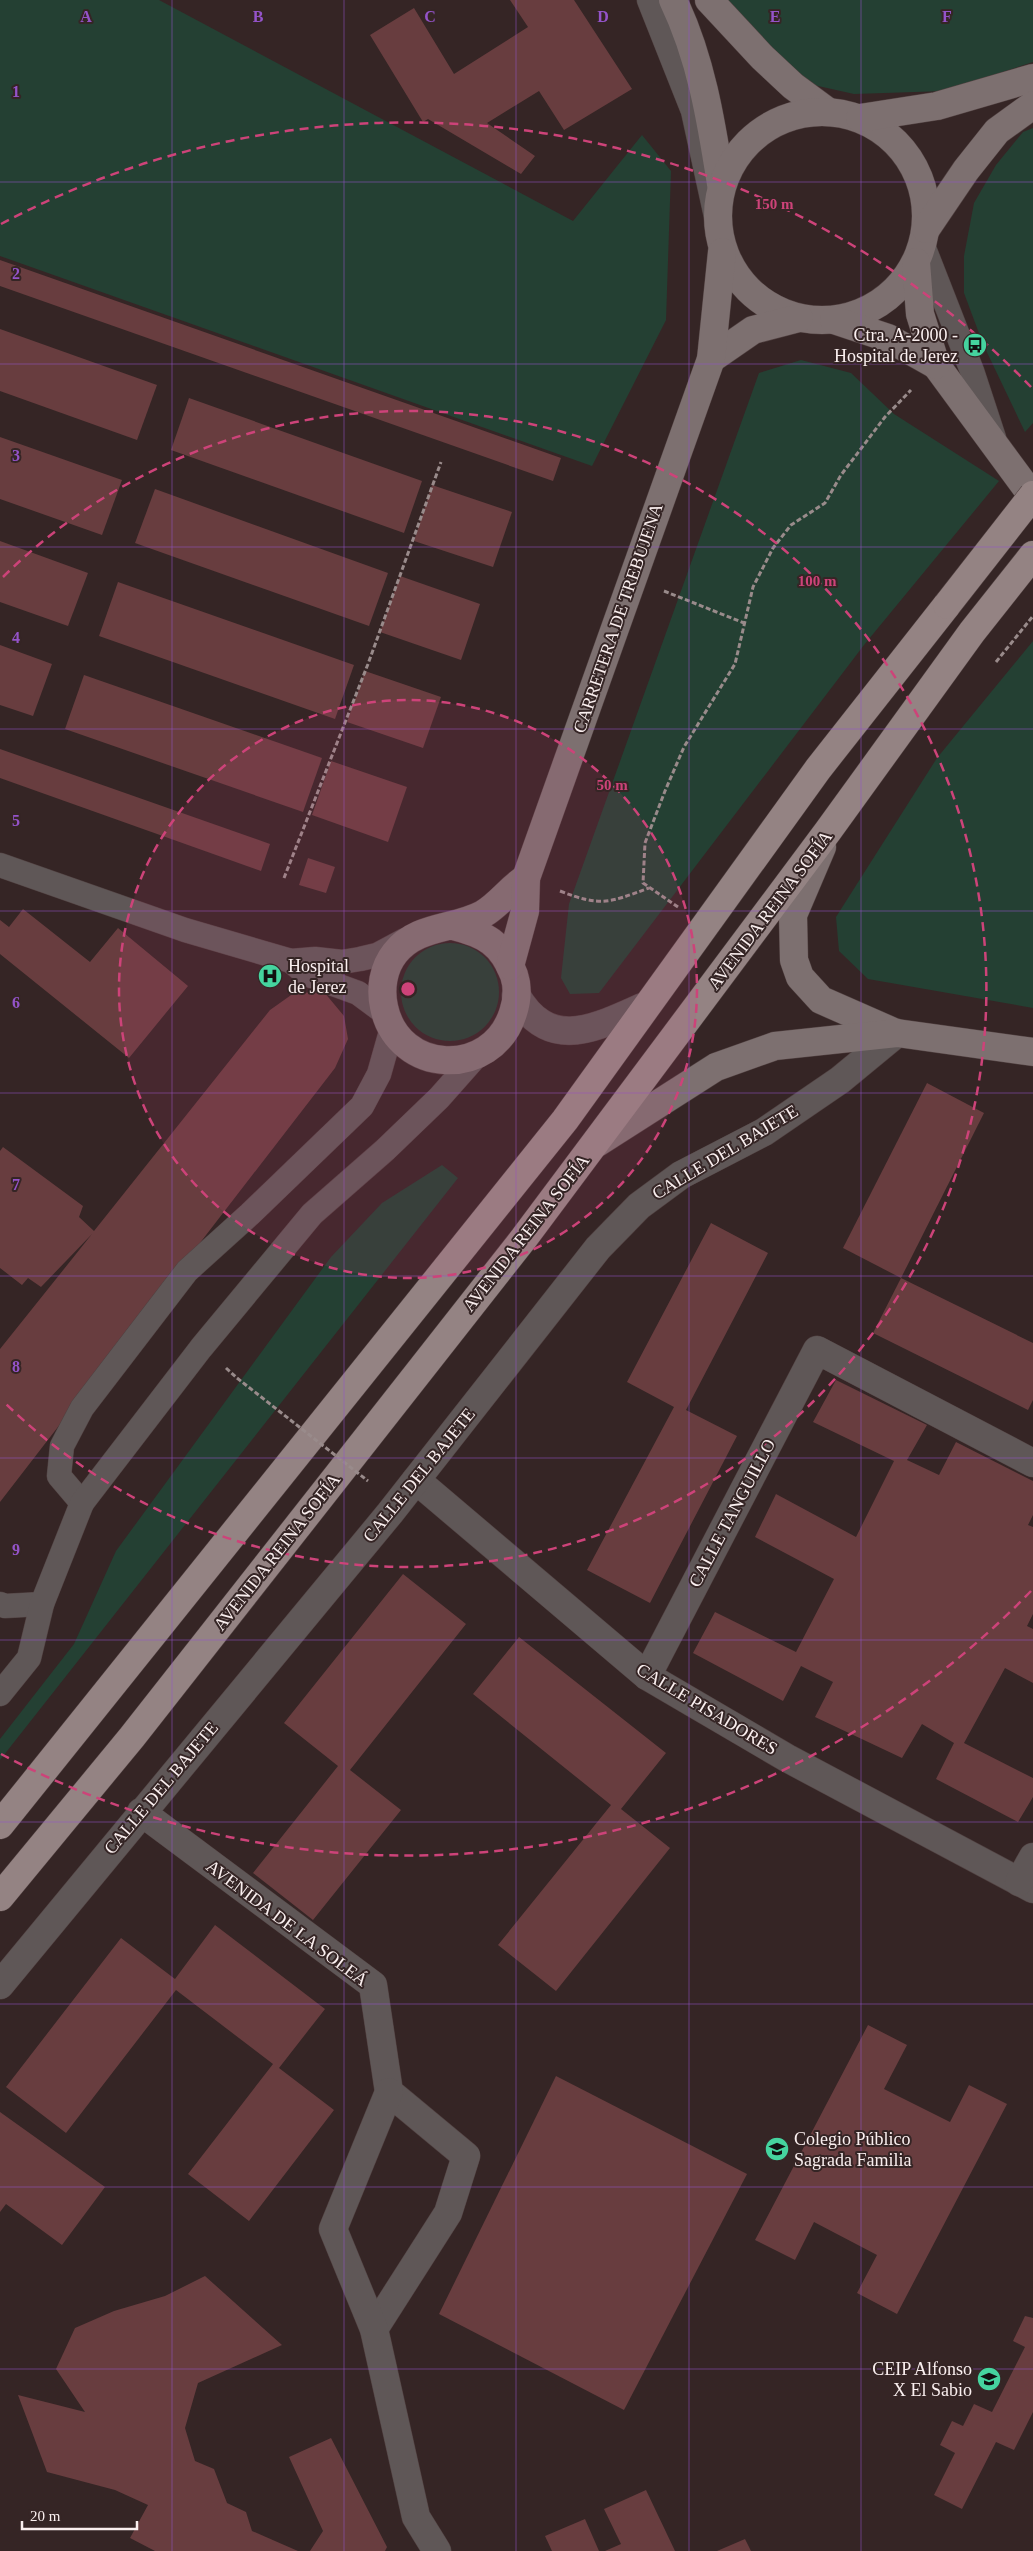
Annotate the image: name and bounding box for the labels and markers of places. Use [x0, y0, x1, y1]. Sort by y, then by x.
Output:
place label: Ctra. A-2000 - Hospital de Jerez [834, 325, 958, 366]
bus stop icon: Ctra. A-2000 - Hospital de Jerez [962, 332, 988, 358]
place label: Hospital de Jerez [288, 956, 349, 997]
hospital icon: Hospital de Jerez [257, 963, 283, 989]
centre of rings [399, 980, 417, 998]
place label: Colegio Público Sagrada Familia [794, 2129, 911, 2170]
school or university icon: Colegio Público Sagrada Familia [764, 2136, 790, 2162]
place label: CEIP Alfonso X El Sabio [872, 2359, 972, 2400]
school or university icon: CEIP Alfonso X El Sabio [976, 2366, 1002, 2392]

